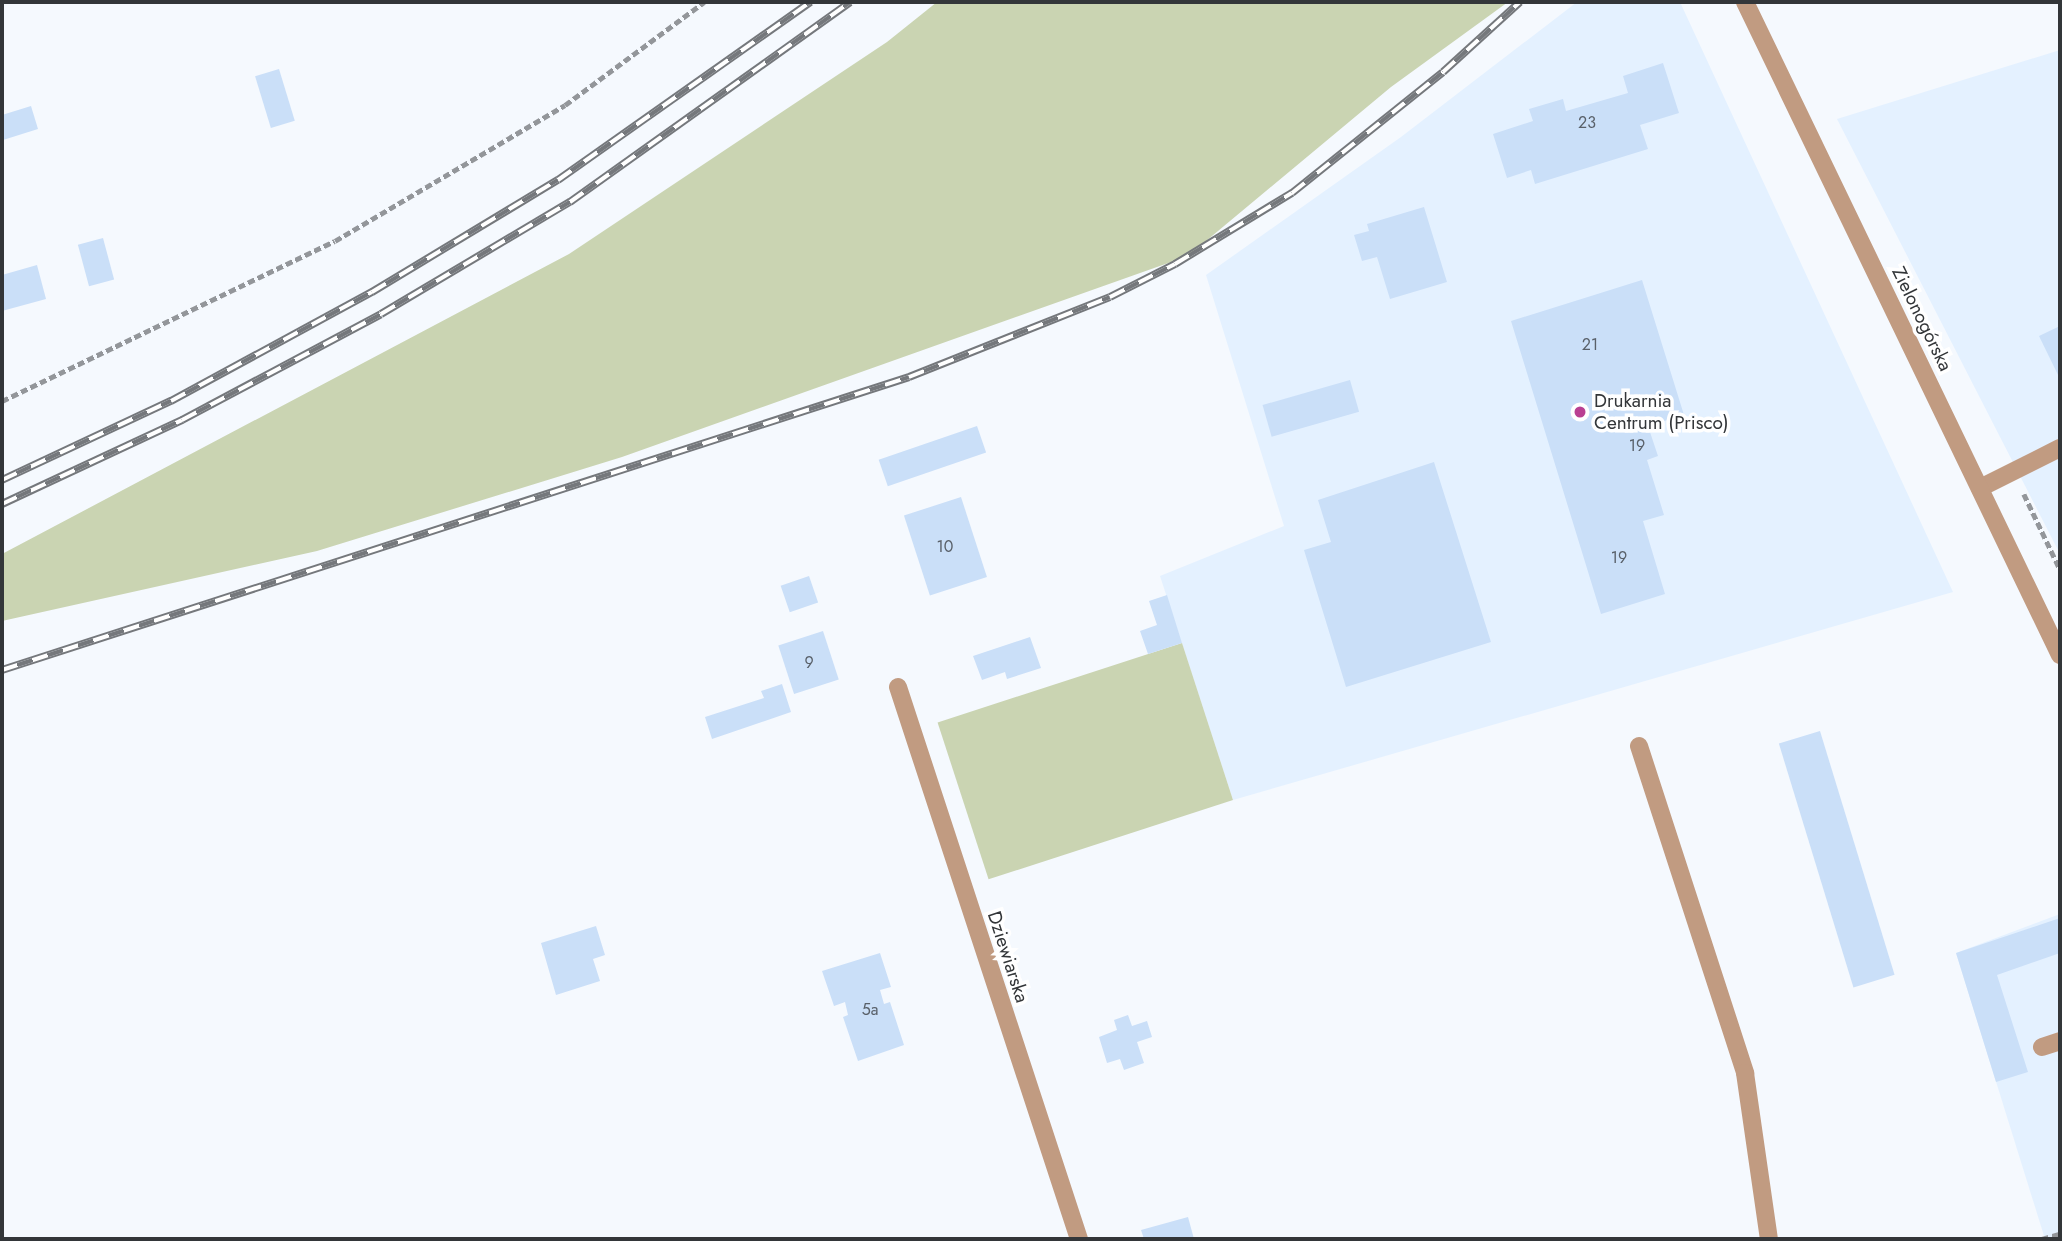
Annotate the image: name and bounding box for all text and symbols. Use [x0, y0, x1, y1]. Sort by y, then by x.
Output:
house number: 23 [1578, 113, 1596, 133]
street label: Zielonogórska [1887, 263, 1957, 375]
house number: 21 [1582, 335, 1598, 355]
place label: Drukarnia Centrum (Prisco) [1594, 390, 1729, 434]
marker: Drukarnia Centrum (Prisco) [1572, 404, 1588, 420]
house number: 19 [1629, 436, 1645, 456]
house number: 10 [937, 537, 953, 557]
house number: 19 [1611, 548, 1627, 568]
house number: 9 [804, 653, 814, 673]
street label: Dziewiarska [983, 908, 1033, 1006]
house number: 5a [862, 1000, 878, 1020]

